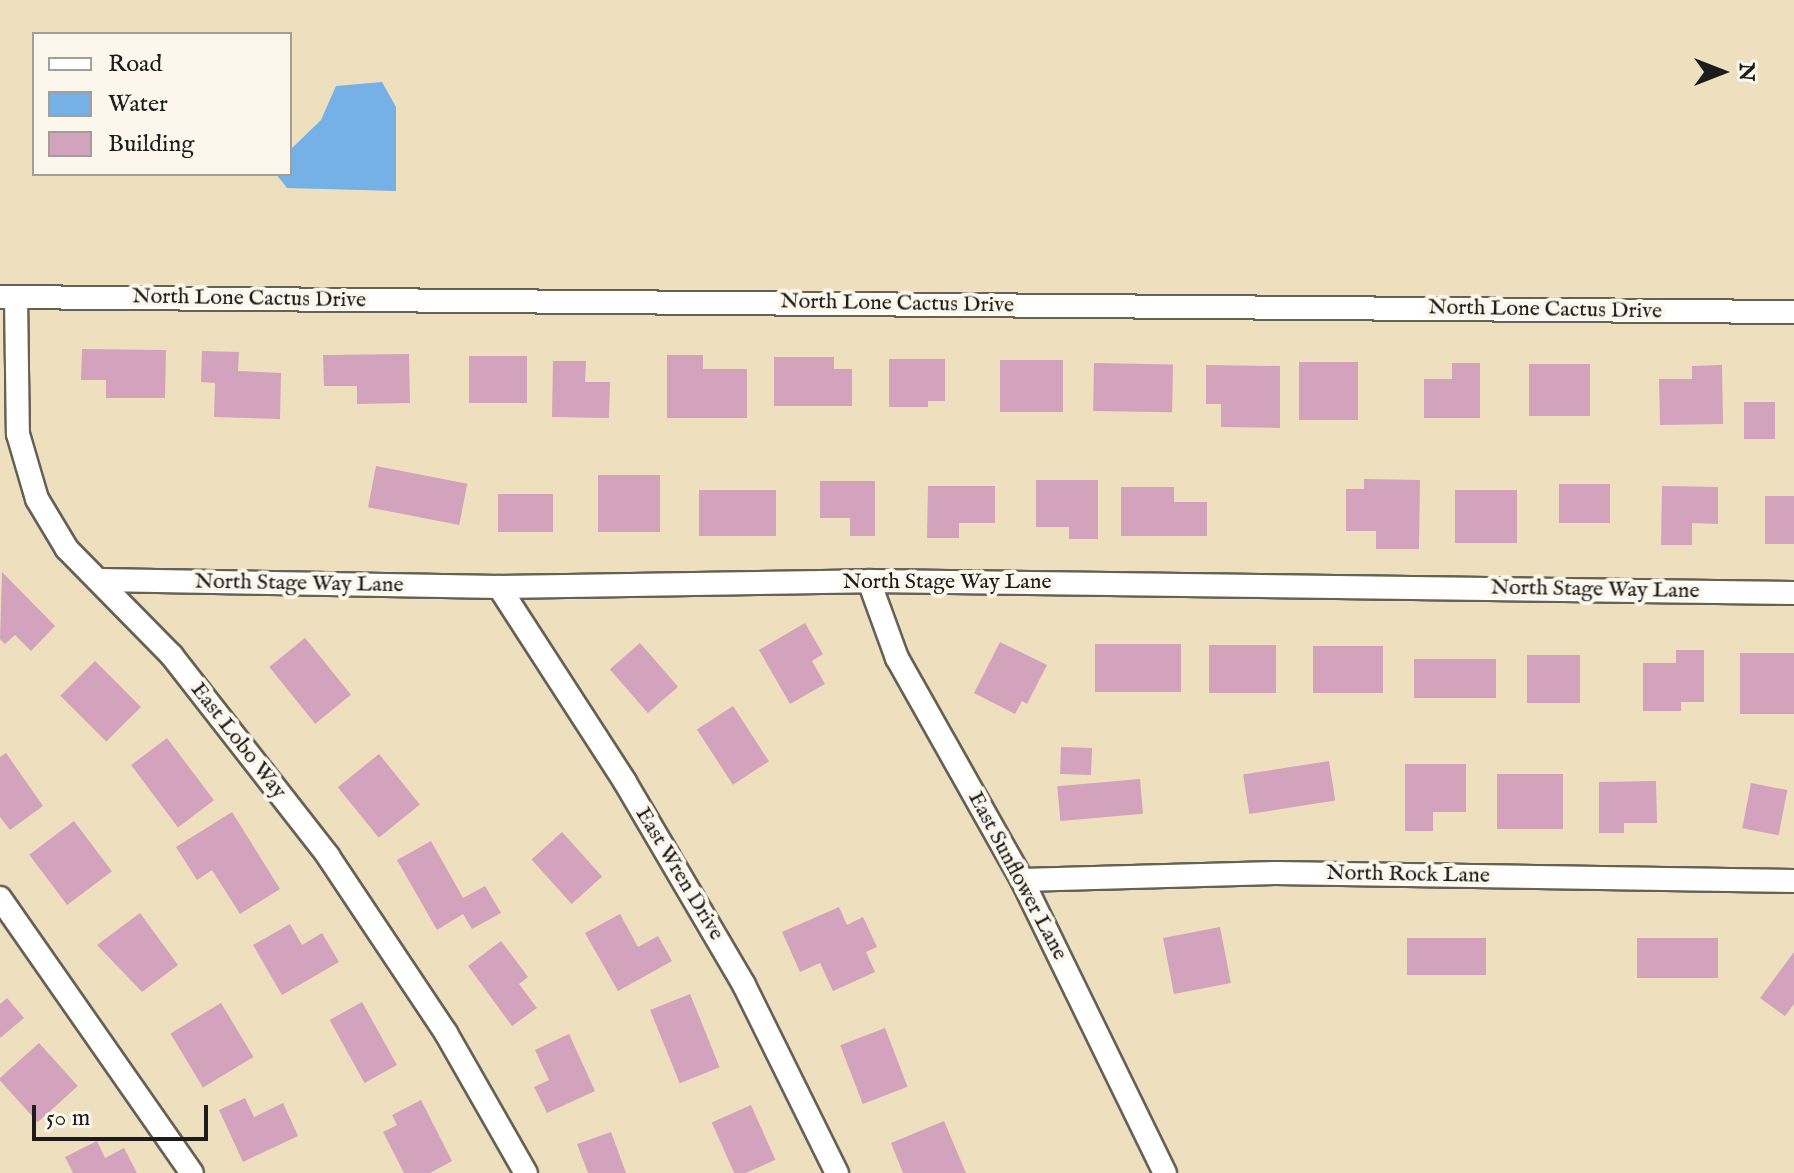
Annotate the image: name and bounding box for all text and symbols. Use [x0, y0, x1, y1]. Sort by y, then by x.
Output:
legend [32, 32, 292, 176]
north arrow [1682, 32, 1762, 112]
text: Road [108, 49, 162, 80]
text: N [1732, 62, 1760, 82]
text: Water [108, 89, 168, 120]
text: Building [108, 129, 194, 160]
street label: North Lone Cactus Drive [132, 284, 366, 314]
street label: North Lone Cactus Drive [780, 289, 1014, 319]
street label: North Lone Cactus Drive [1428, 295, 1662, 325]
street label: North Stage Way Lane [194, 569, 404, 599]
street label: North Stage Way Lane [842, 570, 1052, 596]
street label: North Stage Way Lane [1490, 575, 1700, 605]
street label: East Lobo Way [184, 677, 292, 805]
street label: East Sunflower Lane [961, 787, 1073, 965]
street label: East Wren Drive [629, 803, 729, 945]
street label: North Rock Lane [1326, 860, 1490, 890]
scale bar [36, 1089, 212, 1139]
text: 50 m [46, 1103, 90, 1134]

